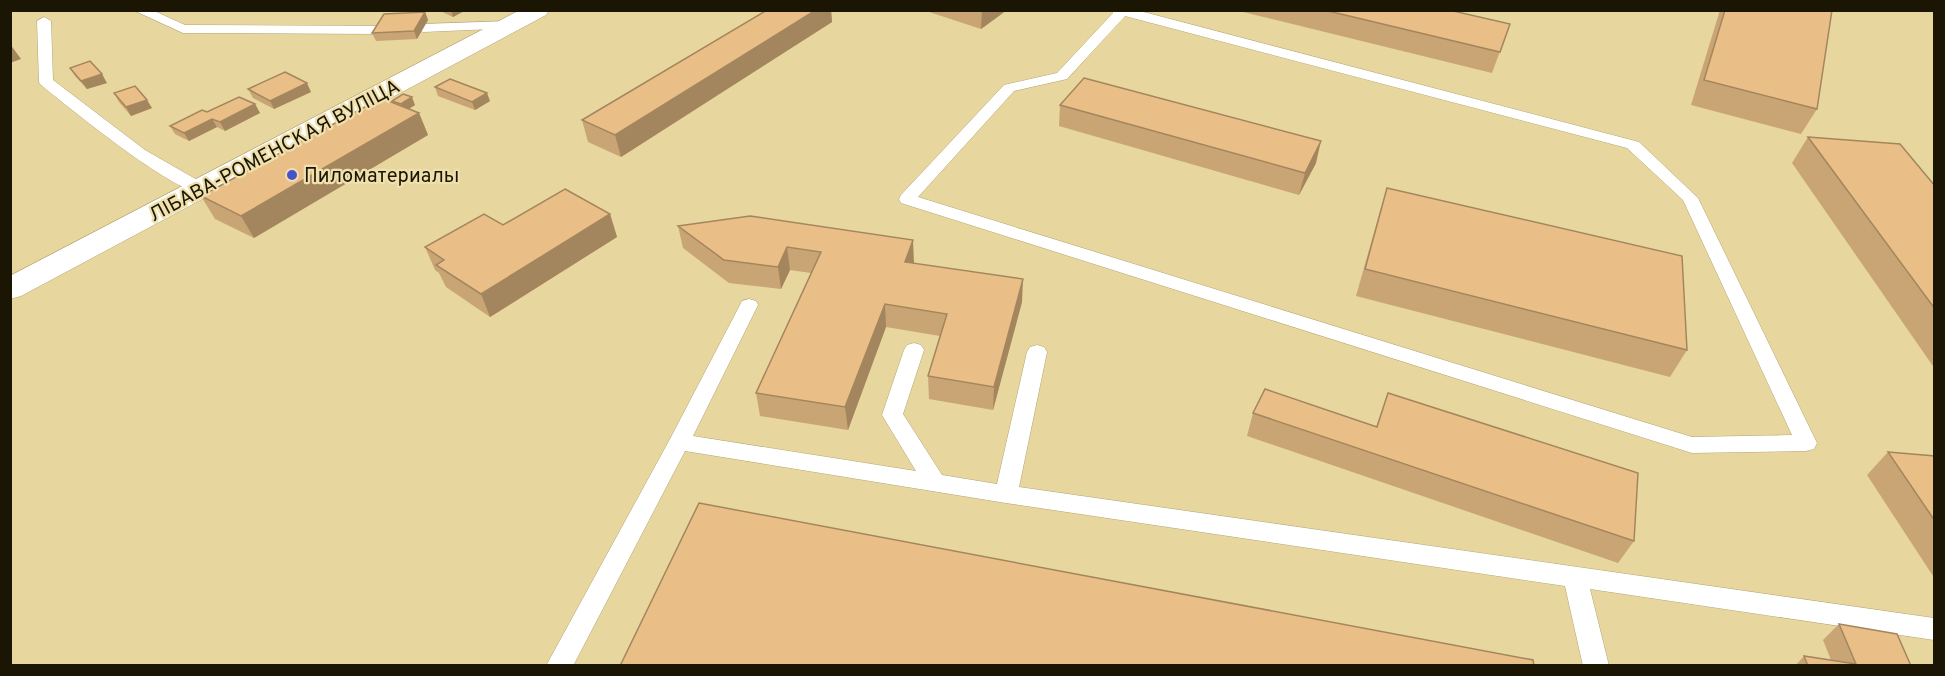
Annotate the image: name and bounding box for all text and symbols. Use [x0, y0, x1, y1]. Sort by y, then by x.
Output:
street label: ЛІБАВА-РОМЕНСКАЯ ВУЛІЦА [145, 74, 405, 229]
place label: Пиломатериалы [304, 164, 459, 190]
marker: Пиломатериалы [285, 168, 299, 182]

